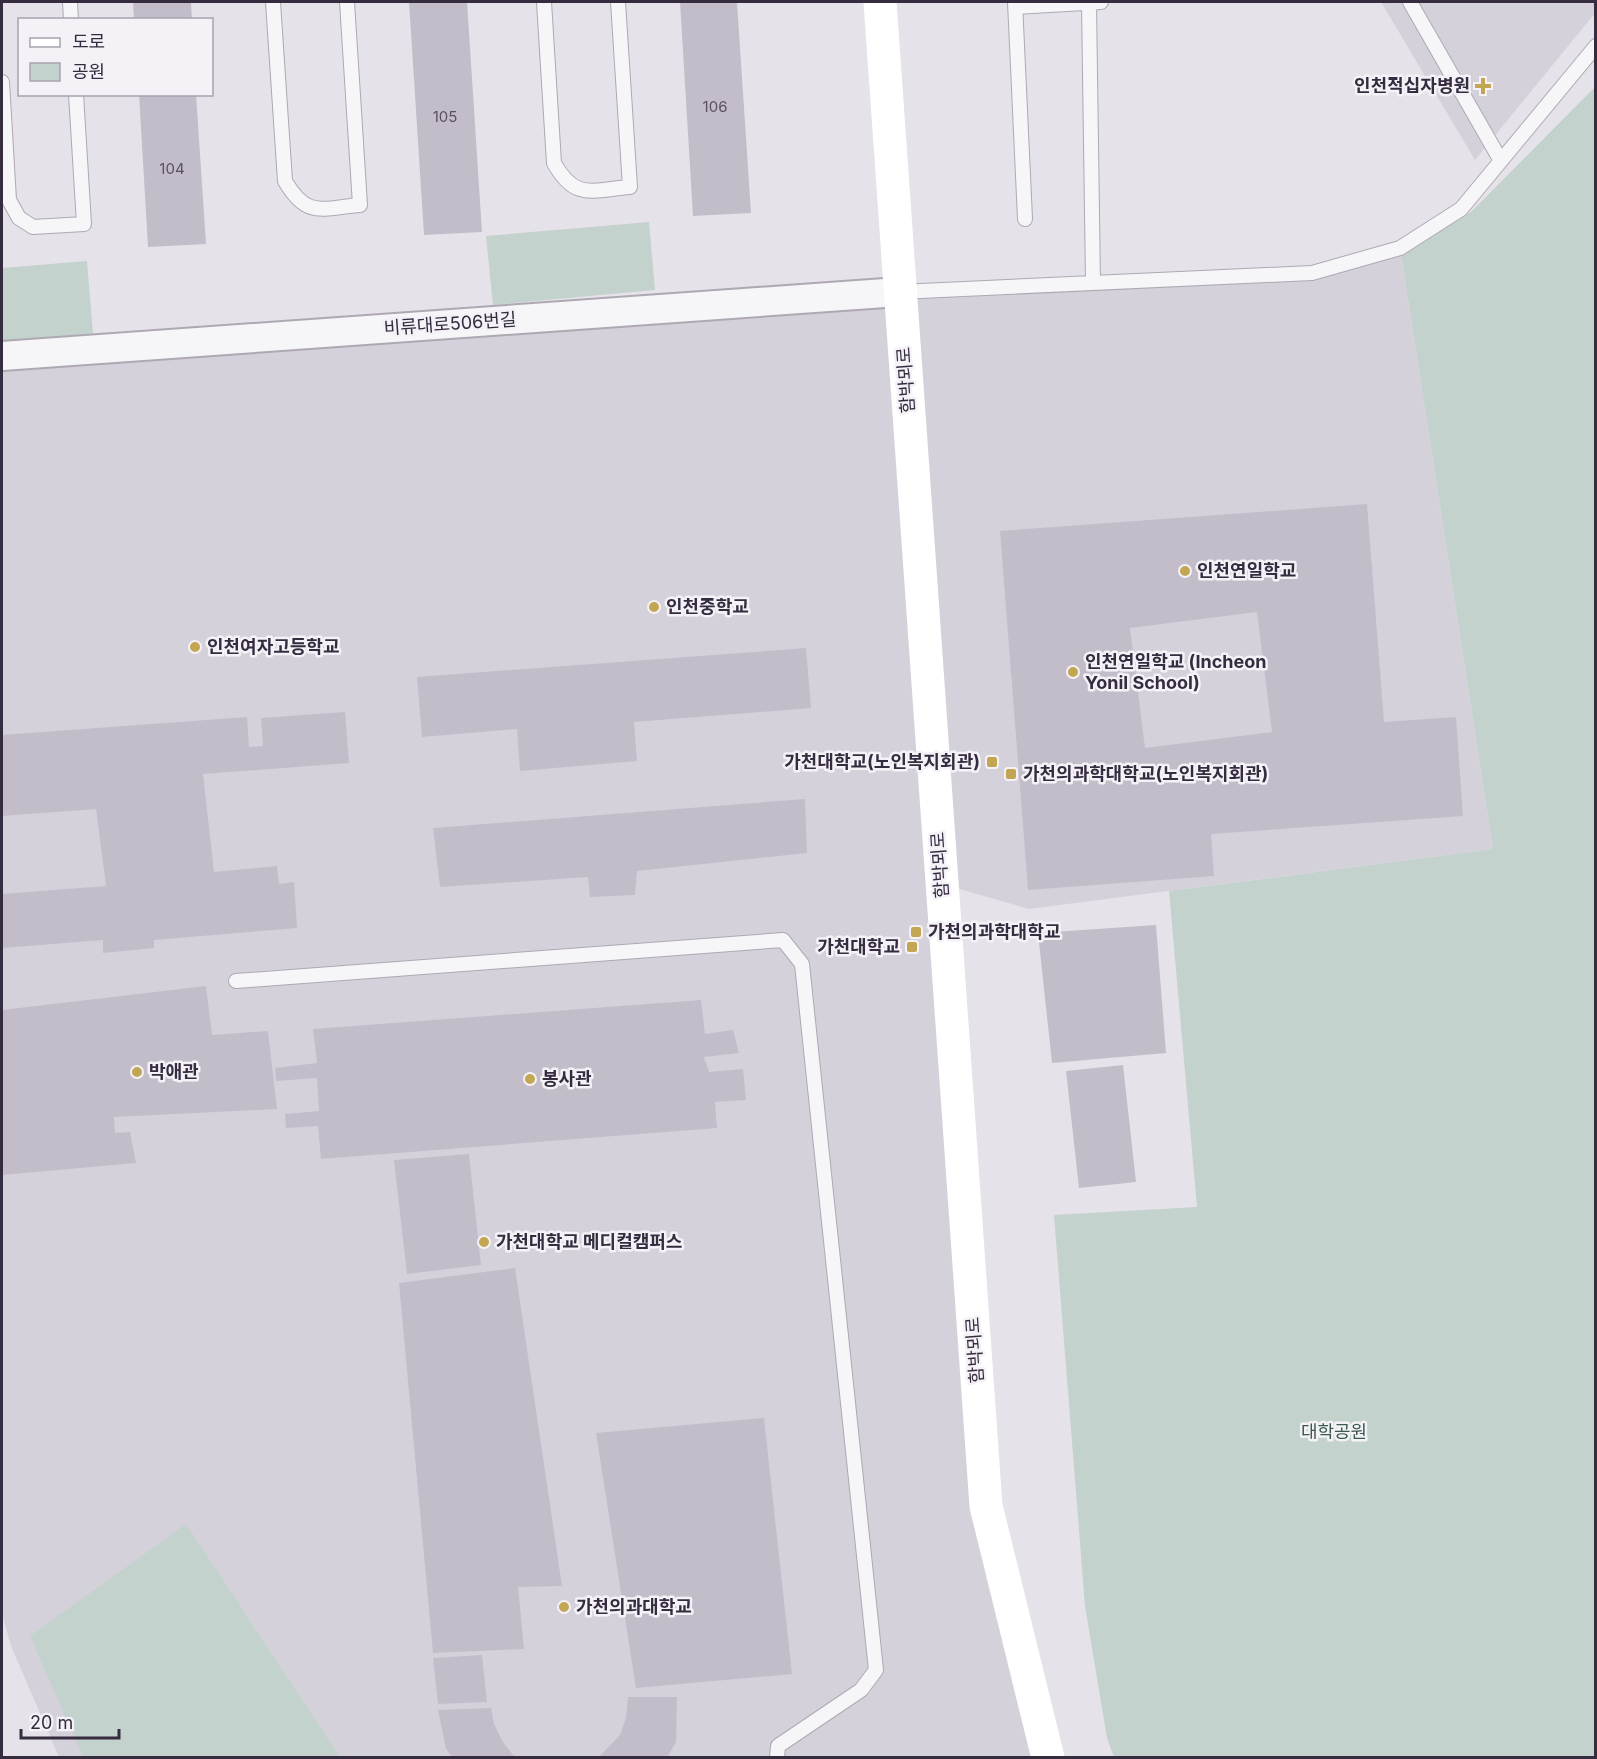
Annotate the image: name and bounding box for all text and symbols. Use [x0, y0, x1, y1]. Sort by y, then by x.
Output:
legend [18, 18, 213, 96]
text: 도로 [72, 31, 105, 52]
text: 공원 [72, 61, 105, 82]
place label: 인천적십자병원 [1354, 75, 1470, 96]
marker: 인천적십자병원 [1474, 77, 1492, 95]
house number: 106 [703, 97, 727, 116]
house number: 105 [433, 107, 457, 126]
house number: 104 [159, 159, 185, 178]
street label: 비류대로506번길 [383, 308, 517, 339]
street label: 함박뫼로 [893, 346, 918, 414]
place label: 인천연일학교 [1197, 560, 1296, 581]
marker: 인천연일학교 [1178, 564, 1192, 578]
place label: 인천중학교 [666, 596, 749, 617]
marker: 인천중학교 [647, 600, 661, 614]
place label: 인천여자고등학교 [207, 636, 339, 657]
marker: 인천여자고등학교 [188, 640, 202, 654]
place label: 인천연일학교 (Incheon Yonil School) [1085, 651, 1266, 693]
marker: 인천연일학교 (Incheon Yonil School) [1066, 665, 1080, 679]
place label: 가천대학교(노인복지회관) [784, 751, 980, 772]
marker: 가천대학교(노인복지회관) [985, 755, 999, 769]
place label: 가천의과학대학교(노인복지회관) [1023, 763, 1268, 784]
marker: 가천의과학대학교(노인복지회관) [1004, 767, 1018, 781]
street label: 함박뫼로 [927, 831, 952, 899]
place label: 가천의과학대학교 [928, 921, 1060, 942]
marker: 가천의과학대학교 [909, 925, 923, 939]
place label: 가천대학교 [817, 936, 900, 957]
marker: 가천대학교 [905, 940, 919, 954]
place label: 박애관 [149, 1061, 199, 1082]
marker: 박애관 [130, 1065, 144, 1079]
place label: 봉사관 [542, 1068, 592, 1089]
marker: 봉사관 [523, 1072, 537, 1086]
place label: 가천대학교 메디컬캠퍼스 [496, 1231, 682, 1252]
marker: 가천대학교 메디컬캠퍼스 [477, 1235, 491, 1249]
street label: 함박뫼로 [962, 1316, 987, 1384]
park label: 대학공원 [1301, 1421, 1367, 1442]
place label: 가천의과대학교 [576, 1596, 692, 1617]
marker: 가천의과대학교 [557, 1600, 571, 1614]
scale bar [21, 1702, 118, 1740]
text: 20 m [30, 1712, 73, 1733]

